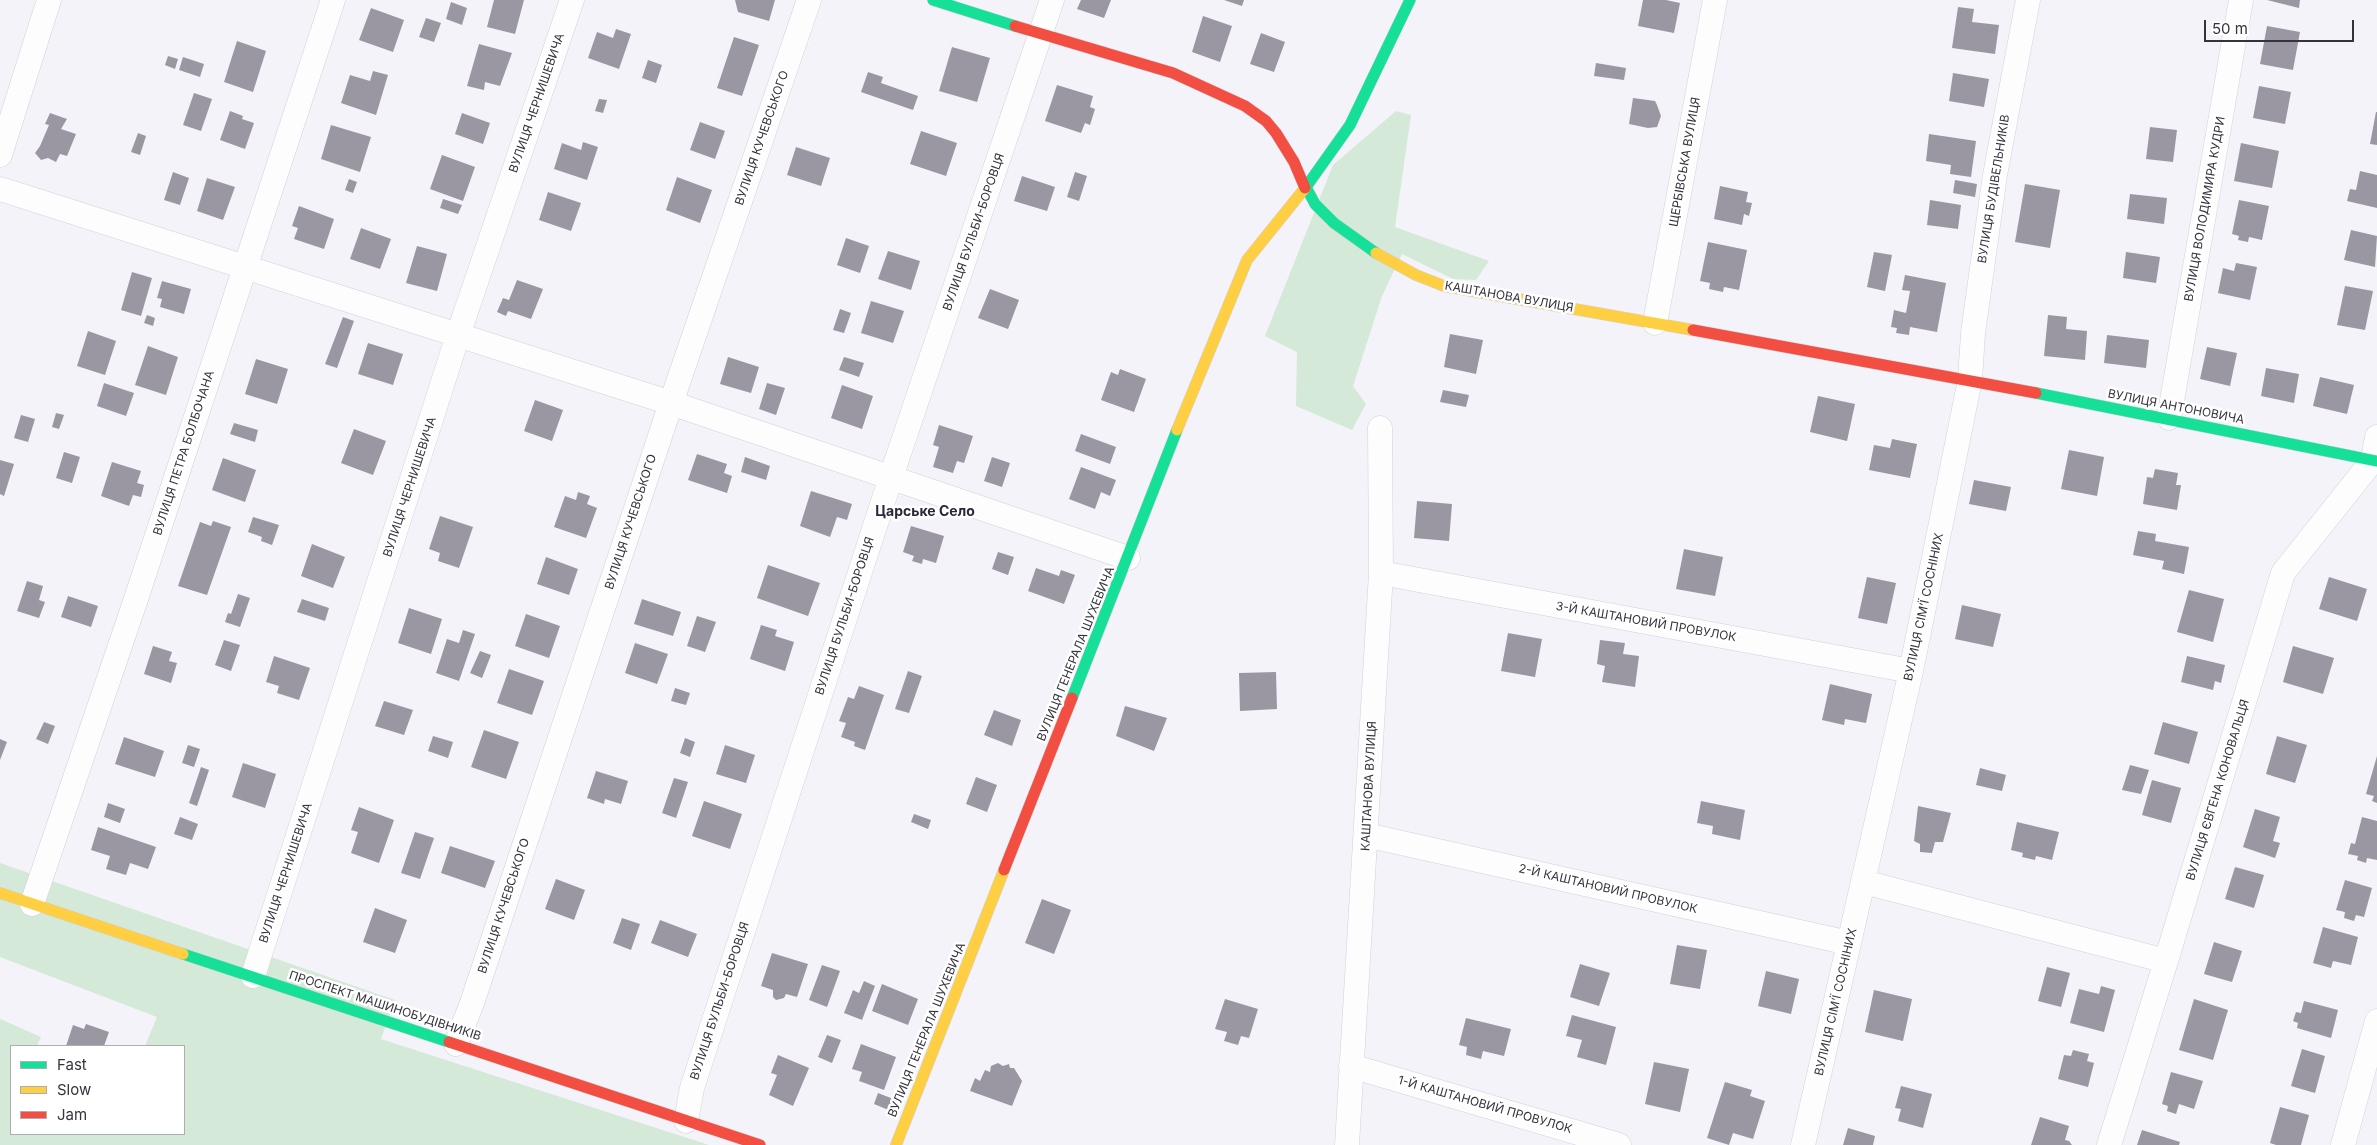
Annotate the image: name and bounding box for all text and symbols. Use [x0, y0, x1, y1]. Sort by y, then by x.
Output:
scale bar [2207, 10, 2357, 42]
text: 50 m [2212, 19, 2248, 38]
street label: ВУЛИЦЯ ЧЕРНИШЕВИЧА [506, 31, 568, 175]
street label: ВУЛИЦЯ КУЧЕВСЬКОГО [732, 69, 792, 207]
street label: ЩЕРБІВСЬКА ВУЛИЦЯ [1666, 96, 1704, 228]
street label: ВУЛИЦЯ БУДІВЕЛЬНИКІВ [1975, 114, 2013, 264]
street label: ВУЛИЦЯ ВОЛОДИМИРА КУДРИ [2182, 115, 2228, 303]
street label: ВУЛИЦЯ БУЛЬБИ-БОРОВЦЯ [940, 151, 1008, 313]
street label: КАШТАНОВА ВУЛИЦЯ [1444, 279, 1574, 315]
street label: ВУЛИЦЯ ПЕТРА БОЛБОЧАНА [151, 369, 217, 537]
street label: ВУЛИЦЯ АНТОНОВИЧА [2107, 387, 2245, 427]
street label: ВУЛИЦЯ ЧЕРНИШЕВИЧА [380, 415, 440, 559]
street label: ВУЛИЦЯ КУЧЕВСЬКОГО [602, 453, 660, 591]
district label: Царське Село [875, 504, 975, 520]
street label: ВУЛИЦЯ СІМ’Ї СОСНІНИХ [1901, 532, 1947, 682]
street label: ВУЛИЦЯ БУЛЬБИ-БОРОВЦЯ [813, 535, 877, 697]
street label: ВУЛИЦЯ ГЕНЕРАЛА ШУХЕВИЧА [1034, 565, 1118, 743]
street label: 3-Й КАШТАНОВИЙ ПРОВУЛОК [1555, 599, 1737, 645]
street label: ВУЛИЦЯ ЄВГЕНА КОНОВАЛЬЦЯ [2184, 698, 2252, 882]
street label: КАШТАНОВА ВУЛИЦЯ [1358, 721, 1380, 851]
street label: ВУЛИЦЯ ЧЕРНИШЕВИЧА [256, 801, 316, 945]
street label: ВУЛИЦЯ КУЧЕВСЬКОГО [475, 837, 533, 975]
street label: 2-Й КАШТАНОВИЙ ПРОВУЛОК [1517, 861, 1699, 917]
street label: ВУЛИЦЯ БУЛЬБИ-БОРОВЦЯ [688, 920, 752, 1082]
street label: ВУЛИЦЯ СІМ’Ї СОСНІНИХ [1812, 927, 1860, 1077]
street label: ВУЛИЦЯ ГЕНЕРАЛА ШУХЕВИЧА [885, 941, 969, 1119]
street label: ПРОСПЕКТ МАШИНОБУДІВНИКІВ [287, 968, 483, 1044]
legend [10, 1045, 185, 1135]
text: Fast [57, 1055, 87, 1074]
street label: 1-Й КАШТАНОВИЙ ПРОВУЛОК [1396, 1073, 1574, 1137]
text: Slow [57, 1080, 91, 1099]
text: Jam [57, 1105, 87, 1124]

